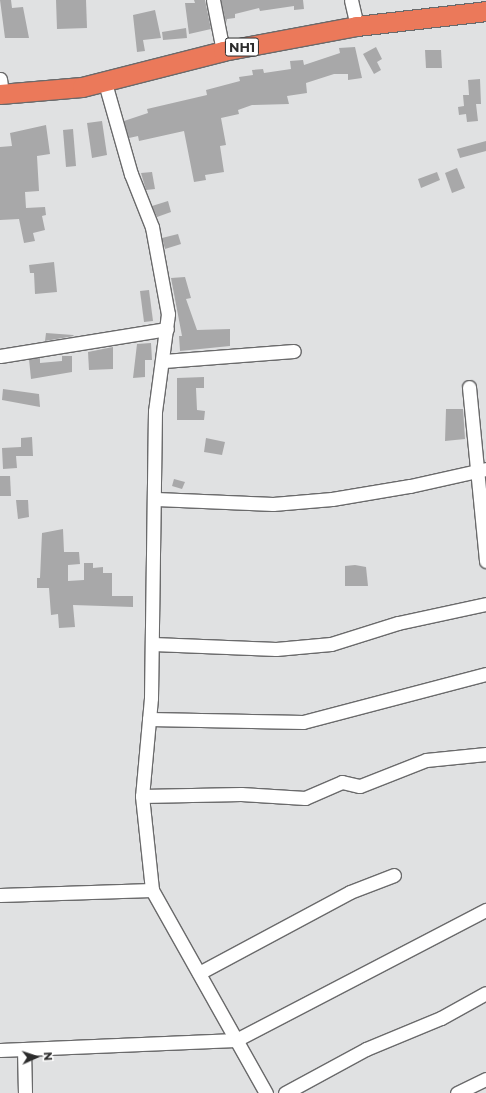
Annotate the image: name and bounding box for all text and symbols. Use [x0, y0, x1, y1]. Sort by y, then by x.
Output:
road number: NH1 [224, 36, 260, 58]
north arrow [16, 1037, 56, 1077]
text: N [41, 1052, 55, 1061]

